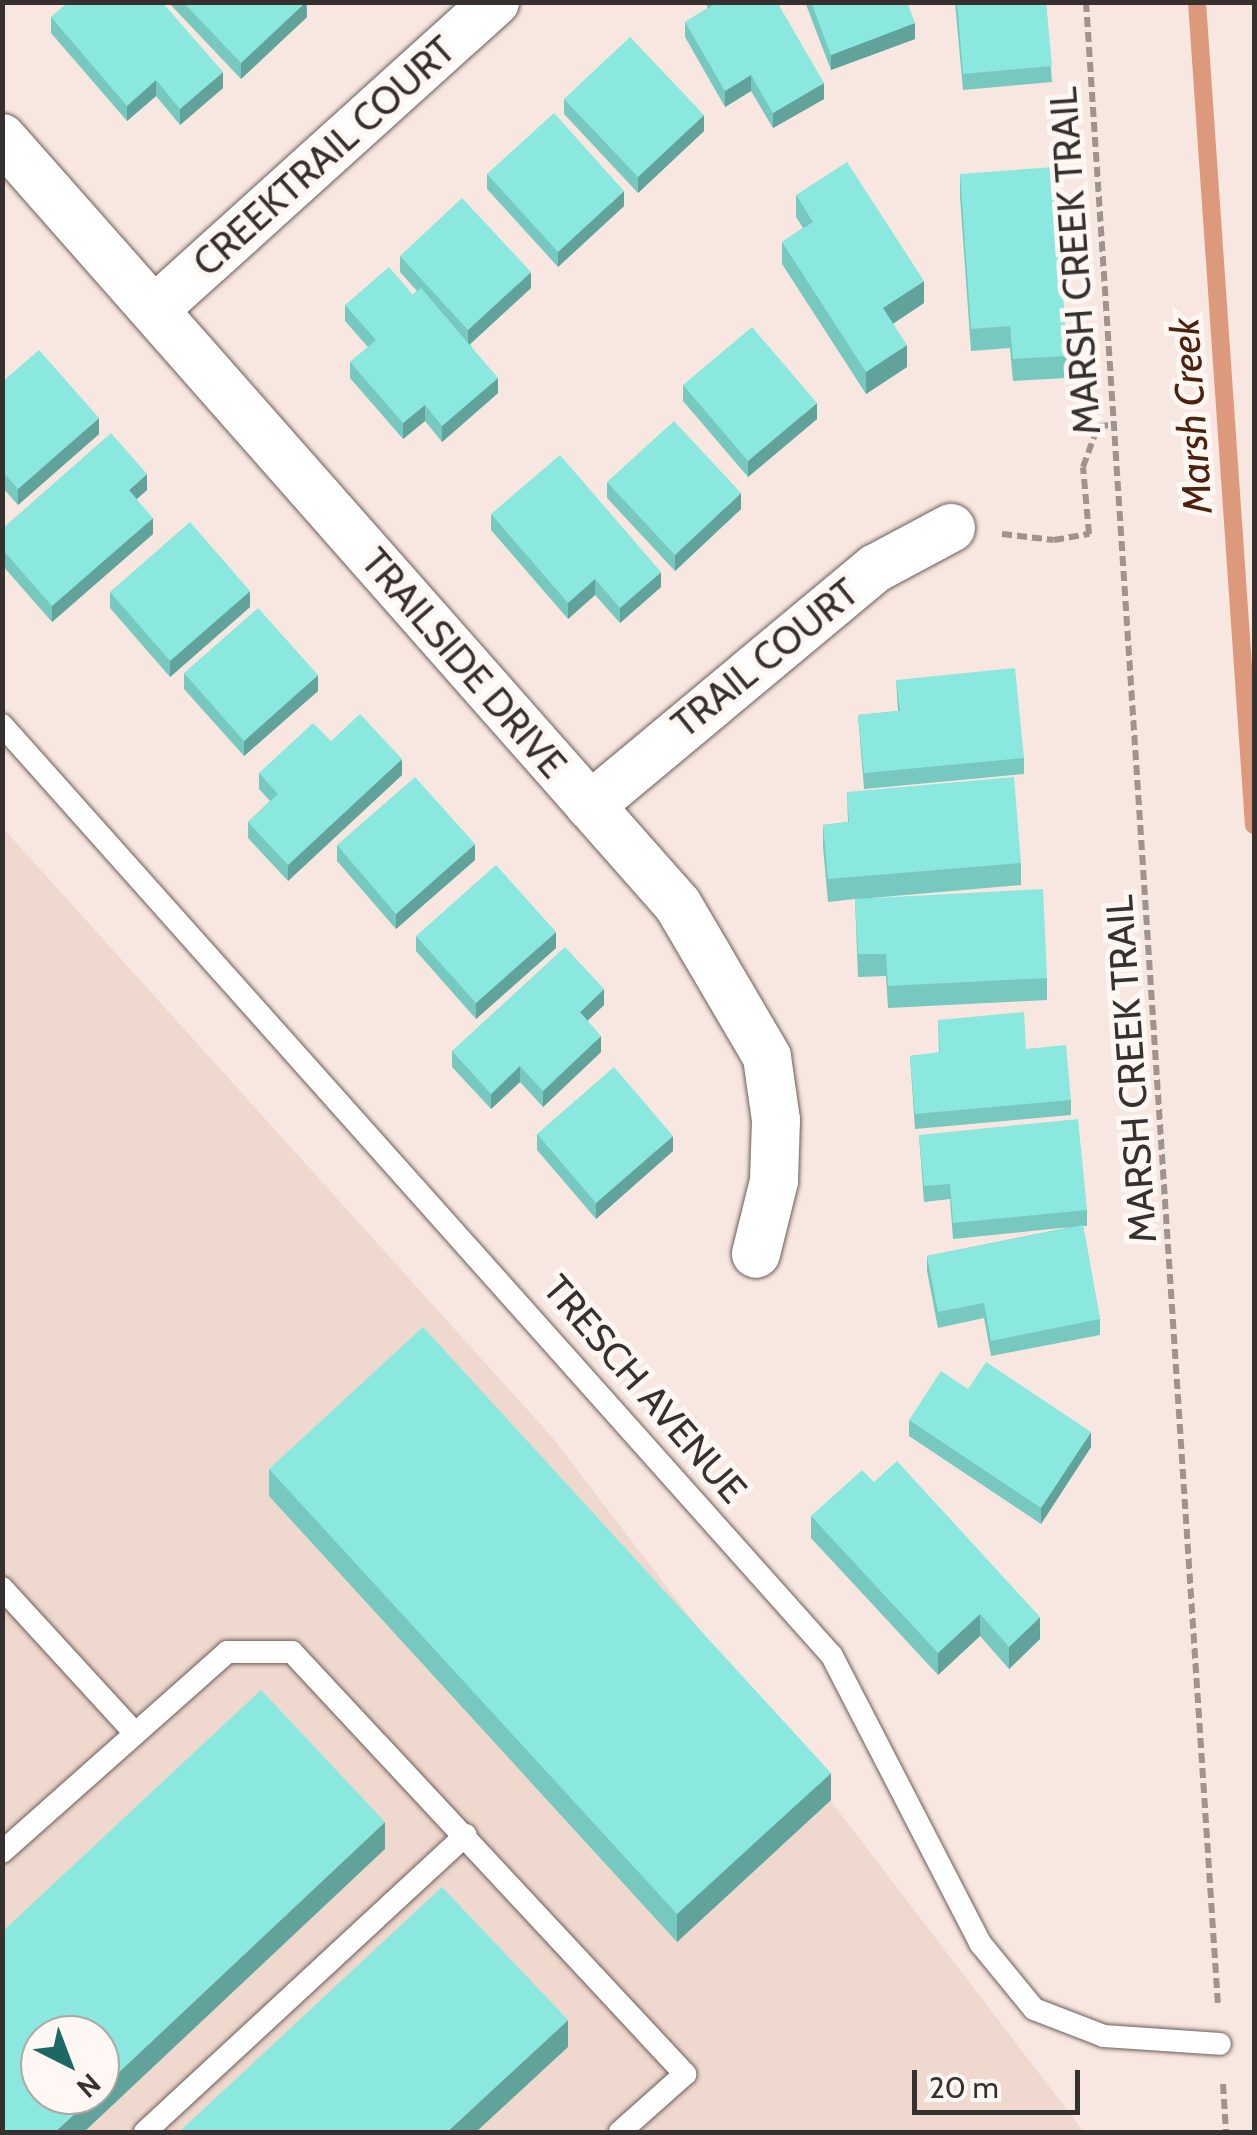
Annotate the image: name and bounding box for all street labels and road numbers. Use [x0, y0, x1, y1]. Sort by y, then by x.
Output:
street label: CREEKTRAIL COURT [184, 27, 464, 285]
street label: MARSH CREEK TRAIL [1040, 86, 1110, 436]
street label: TRAILSIDE DRIVE [352, 539, 576, 787]
street label: TRAIL COURT [663, 569, 867, 747]
street label: MARSH CREEK TRAIL [1096, 894, 1166, 1244]
street label: TRESCH AVENUE [534, 1266, 756, 1512]

